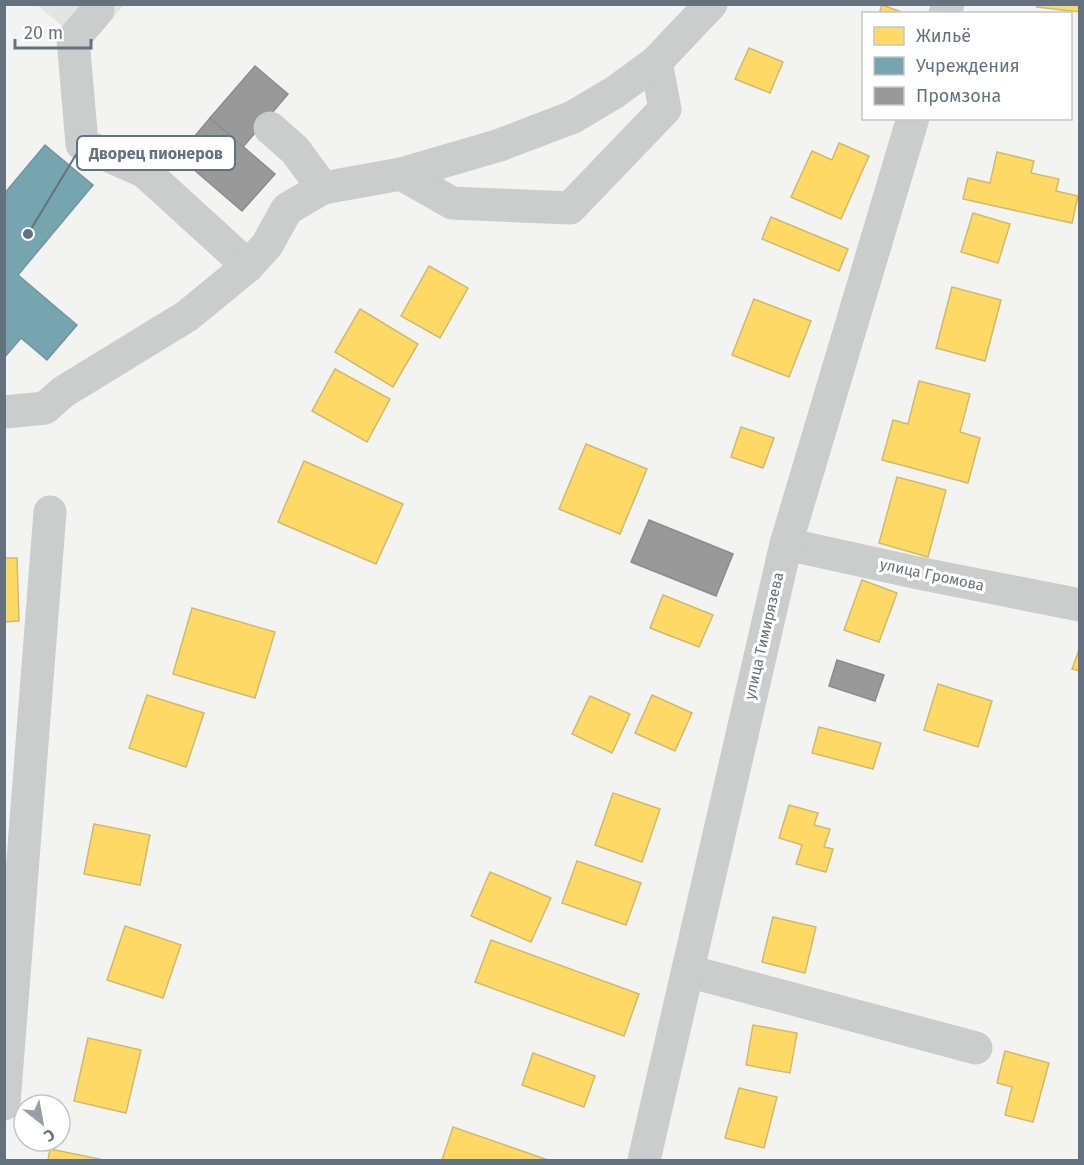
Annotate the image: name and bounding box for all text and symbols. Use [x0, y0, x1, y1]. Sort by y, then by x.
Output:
scale bar [15, 12, 92, 50]
legend [862, 12, 1072, 120]
text: 20 m [24, 22, 63, 44]
text: Жильё [916, 25, 971, 47]
text: Учреждения [916, 55, 1020, 77]
text: Промзона [916, 85, 1001, 107]
callout: Дворец пионеров [77, 136, 235, 170]
text: Дворец пионеров [88, 144, 223, 163]
street label: улица Громова [878, 555, 986, 595]
street label: улица Тимирязева [741, 571, 787, 701]
north arrow [12, 1093, 72, 1153]
text: С [40, 1125, 58, 1146]

